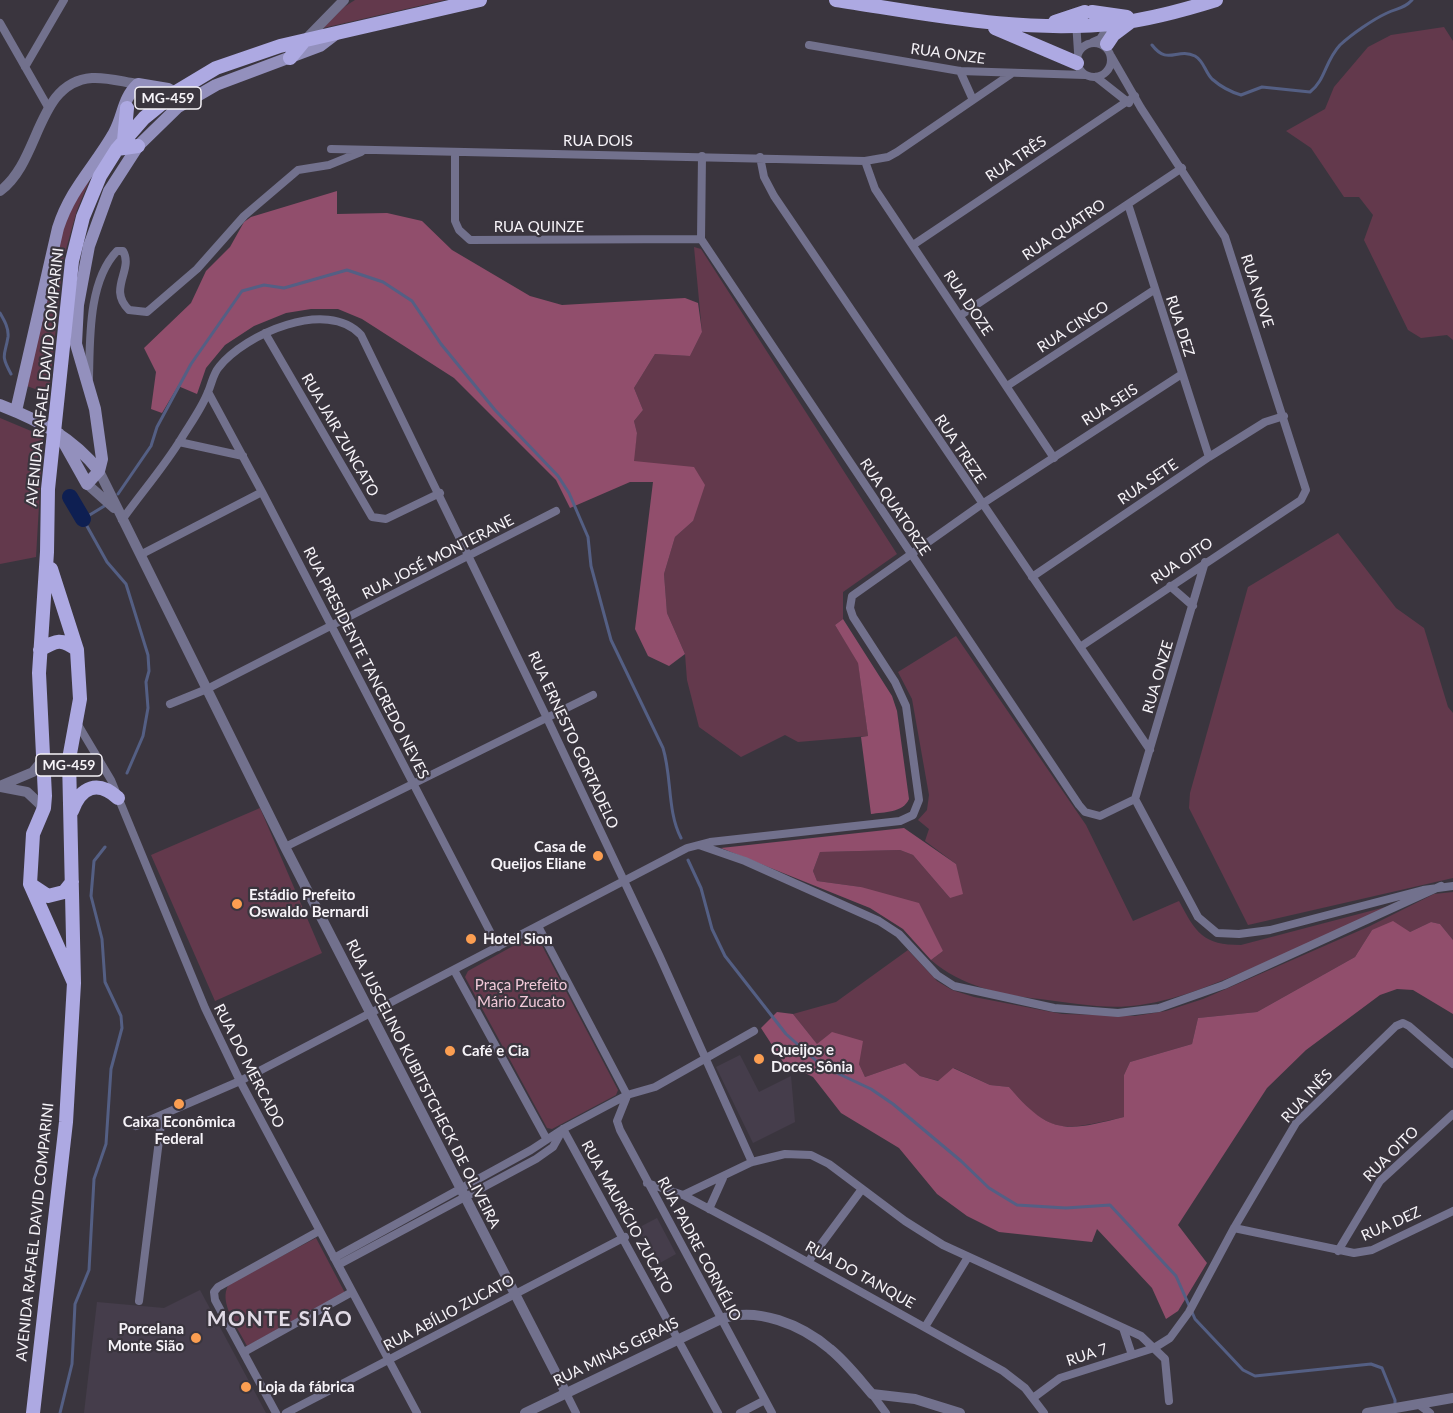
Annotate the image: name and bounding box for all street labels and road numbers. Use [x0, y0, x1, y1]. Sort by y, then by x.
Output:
street label: RUA ONZE [909, 40, 987, 68]
road number: MG-459 [135, 87, 201, 109]
street label: RUA DOIS [563, 132, 633, 150]
street label: RUA TRÊS [982, 132, 1050, 186]
street label: RUA QUATRO [1019, 196, 1109, 264]
street label: RUA QUINZE [494, 218, 584, 236]
street label: AVENIDA RAFAEL DAVID COMPARINI [22, 247, 68, 507]
street label: RUA NOVE [1237, 252, 1277, 330]
street label: RUA DOZE [940, 267, 996, 339]
street label: RUA DEZ [1162, 293, 1198, 359]
street label: RUA CINCO [1034, 297, 1112, 357]
street label: RUA JAIR ZUNCATO [297, 370, 383, 500]
street label: RUA SEIS [1079, 380, 1141, 430]
street label: RUA TREZE [931, 411, 989, 487]
street label: RUA QUATORZE [856, 455, 934, 559]
street label: RUA SETE [1115, 455, 1181, 509]
street label: RUA JOSÉ MONTERANE [359, 511, 517, 603]
street label: RUA OITO [1148, 534, 1216, 588]
street label: RUA PRESIDENTE TANCREDO NEVES [299, 544, 433, 782]
street label: RUA ONZE [1139, 638, 1177, 716]
street label: RUA ERNESTO GORTADELO [524, 648, 622, 832]
road number: MG-459 [36, 754, 102, 776]
street label: RUA JUSCELINO KUBITSTCHECK DE OLIVEIRA [342, 937, 504, 1231]
street label: RUA DO MERCADO [210, 1001, 288, 1131]
street label: RUA INÊS [1278, 1066, 1336, 1126]
street label: AVENIDA RAFAEL DAVID COMPARINI [12, 1102, 58, 1362]
street label: RUA OITO [1360, 1123, 1422, 1185]
street label: RUA MAURÍCIO ZUCATO [577, 1137, 677, 1297]
street label: RUA PADRE CORNÉLIO [653, 1174, 745, 1324]
street label: RUA DEZ [1358, 1203, 1424, 1245]
street label: RUA DO TANQUE [802, 1237, 918, 1313]
street label: RUA ABÍLIO ZUCATO [381, 1271, 517, 1355]
street label: RUA MINAS GERAIS [550, 1314, 682, 1390]
street label: RUA 7 [1064, 1340, 1110, 1370]

